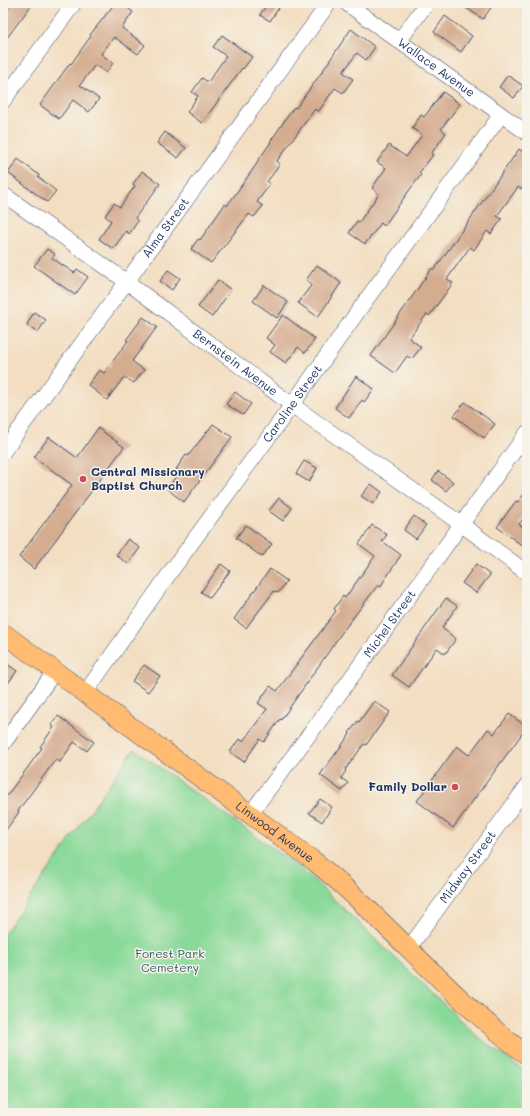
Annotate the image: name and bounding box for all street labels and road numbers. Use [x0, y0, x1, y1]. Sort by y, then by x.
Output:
street label: Wallace Avenue [395, 34, 479, 100]
street label: Alma Street [138, 194, 192, 260]
street label: Bernstein Avenue [190, 325, 281, 399]
street label: Caroline Street [258, 361, 325, 445]
street label: Michel Street [359, 586, 419, 660]
street label: Linwood Avenue [233, 797, 318, 865]
street label: Midway Street [435, 827, 499, 906]

